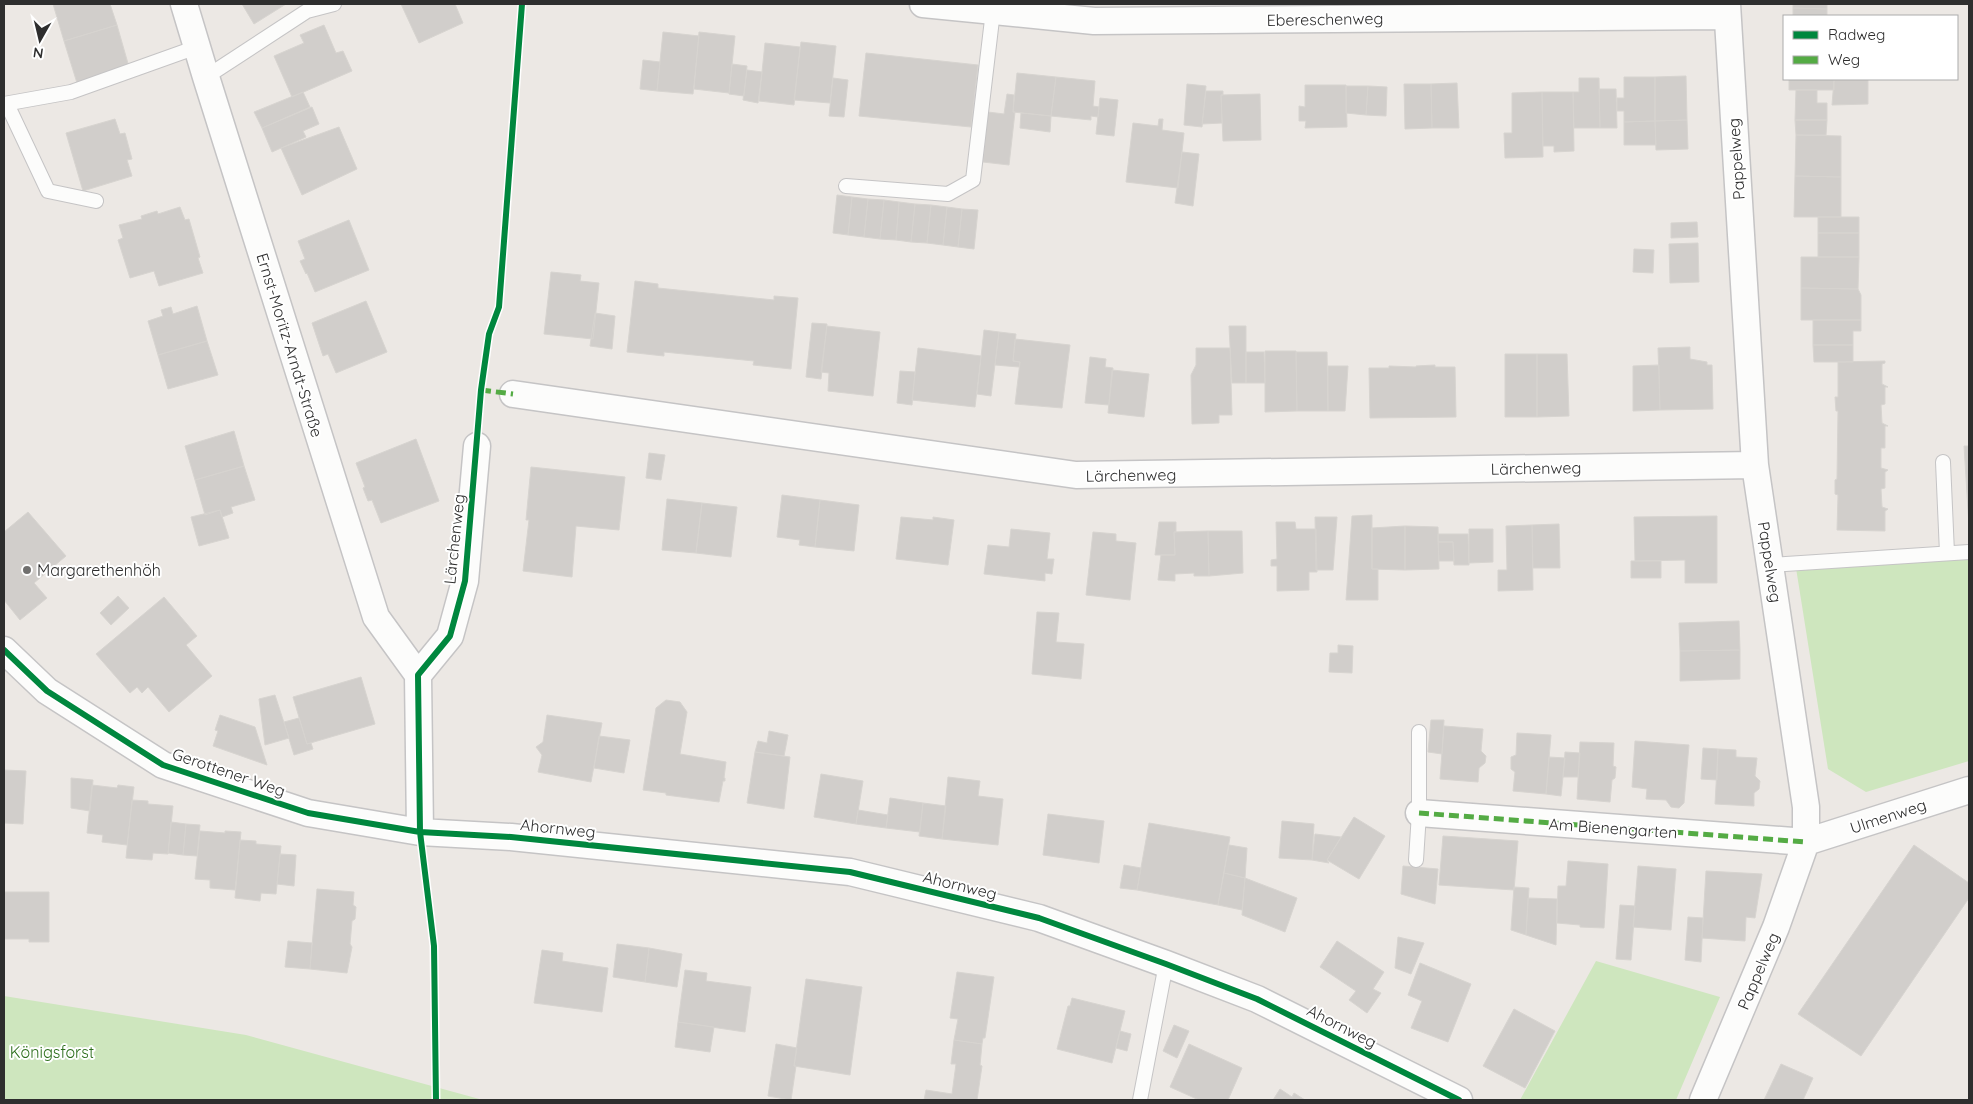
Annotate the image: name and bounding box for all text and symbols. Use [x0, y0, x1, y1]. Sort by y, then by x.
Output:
street label: Ebereschenweg [1266, 8, 1384, 30]
north arrow [15, 15, 65, 65]
legend [1783, 15, 1958, 80]
text: Radweg [1828, 25, 1885, 44]
text: N [32, 43, 45, 63]
text: Weg [1828, 50, 1860, 69]
street label: Pappelweg [1723, 117, 1749, 201]
street label: Ernst-Moritz-Arndt-Straße [252, 251, 328, 439]
street label: Lärchenweg [1491, 457, 1581, 479]
street label: Lärchenweg [1086, 464, 1176, 486]
street label: Lärchenweg [439, 493, 469, 585]
street label: Pappelweg [1754, 520, 1786, 604]
place label: Margarethenhöh [37, 560, 161, 580]
marker: Margarethenhöh [21, 564, 33, 576]
street label: Gerottener Weg [170, 743, 288, 801]
street label: Ulmenweg [1847, 794, 1929, 838]
street label: Ahornweg [519, 814, 597, 842]
street label: Am Bienengarten [1548, 814, 1678, 842]
street label: Ahornweg [921, 866, 999, 904]
street label: Pappelweg [1733, 929, 1783, 1013]
street label: Ahornweg [1304, 1000, 1380, 1052]
park label: Königsforst [10, 1042, 94, 1062]

